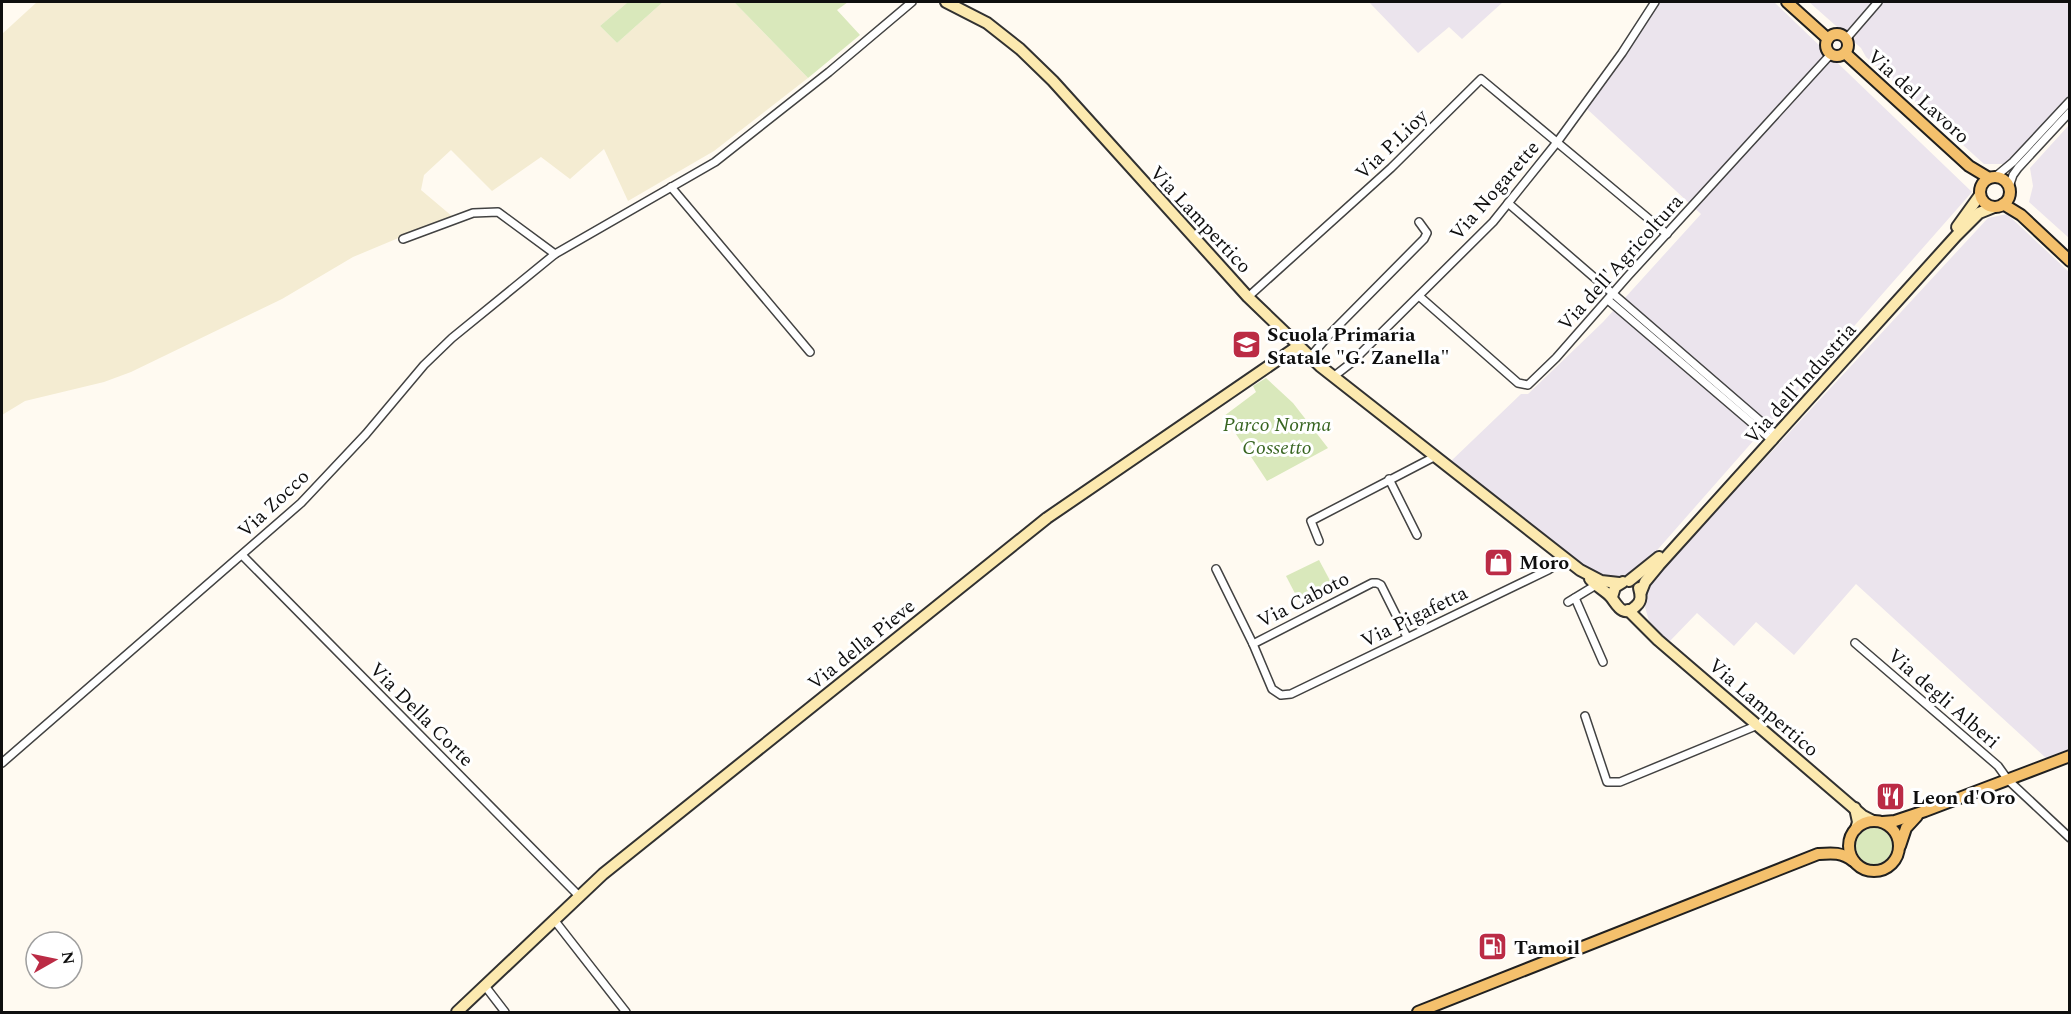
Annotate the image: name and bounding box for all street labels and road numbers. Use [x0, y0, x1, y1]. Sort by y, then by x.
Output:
street label: Via del Lavoro [1860, 42, 1976, 151]
street label: Via P.Lioy [1348, 101, 1436, 187]
street label: Via Nogarette [1443, 134, 1547, 248]
street label: Via Lampertico [1142, 159, 1258, 280]
street label: Via dell'Agricoltura [1551, 187, 1691, 338]
street label: Via dell'Industria [1738, 316, 1864, 451]
street label: Via Zocco [231, 462, 317, 545]
street label: Via Caboto [1252, 564, 1355, 636]
street label: Via Pigafetta [1356, 578, 1473, 656]
street label: Via della Pieve [801, 592, 922, 698]
street label: Via degli Alberi [1881, 641, 2006, 756]
street label: Via Lampertico [1701, 651, 1825, 764]
street label: Via Della Corte [362, 655, 481, 774]

